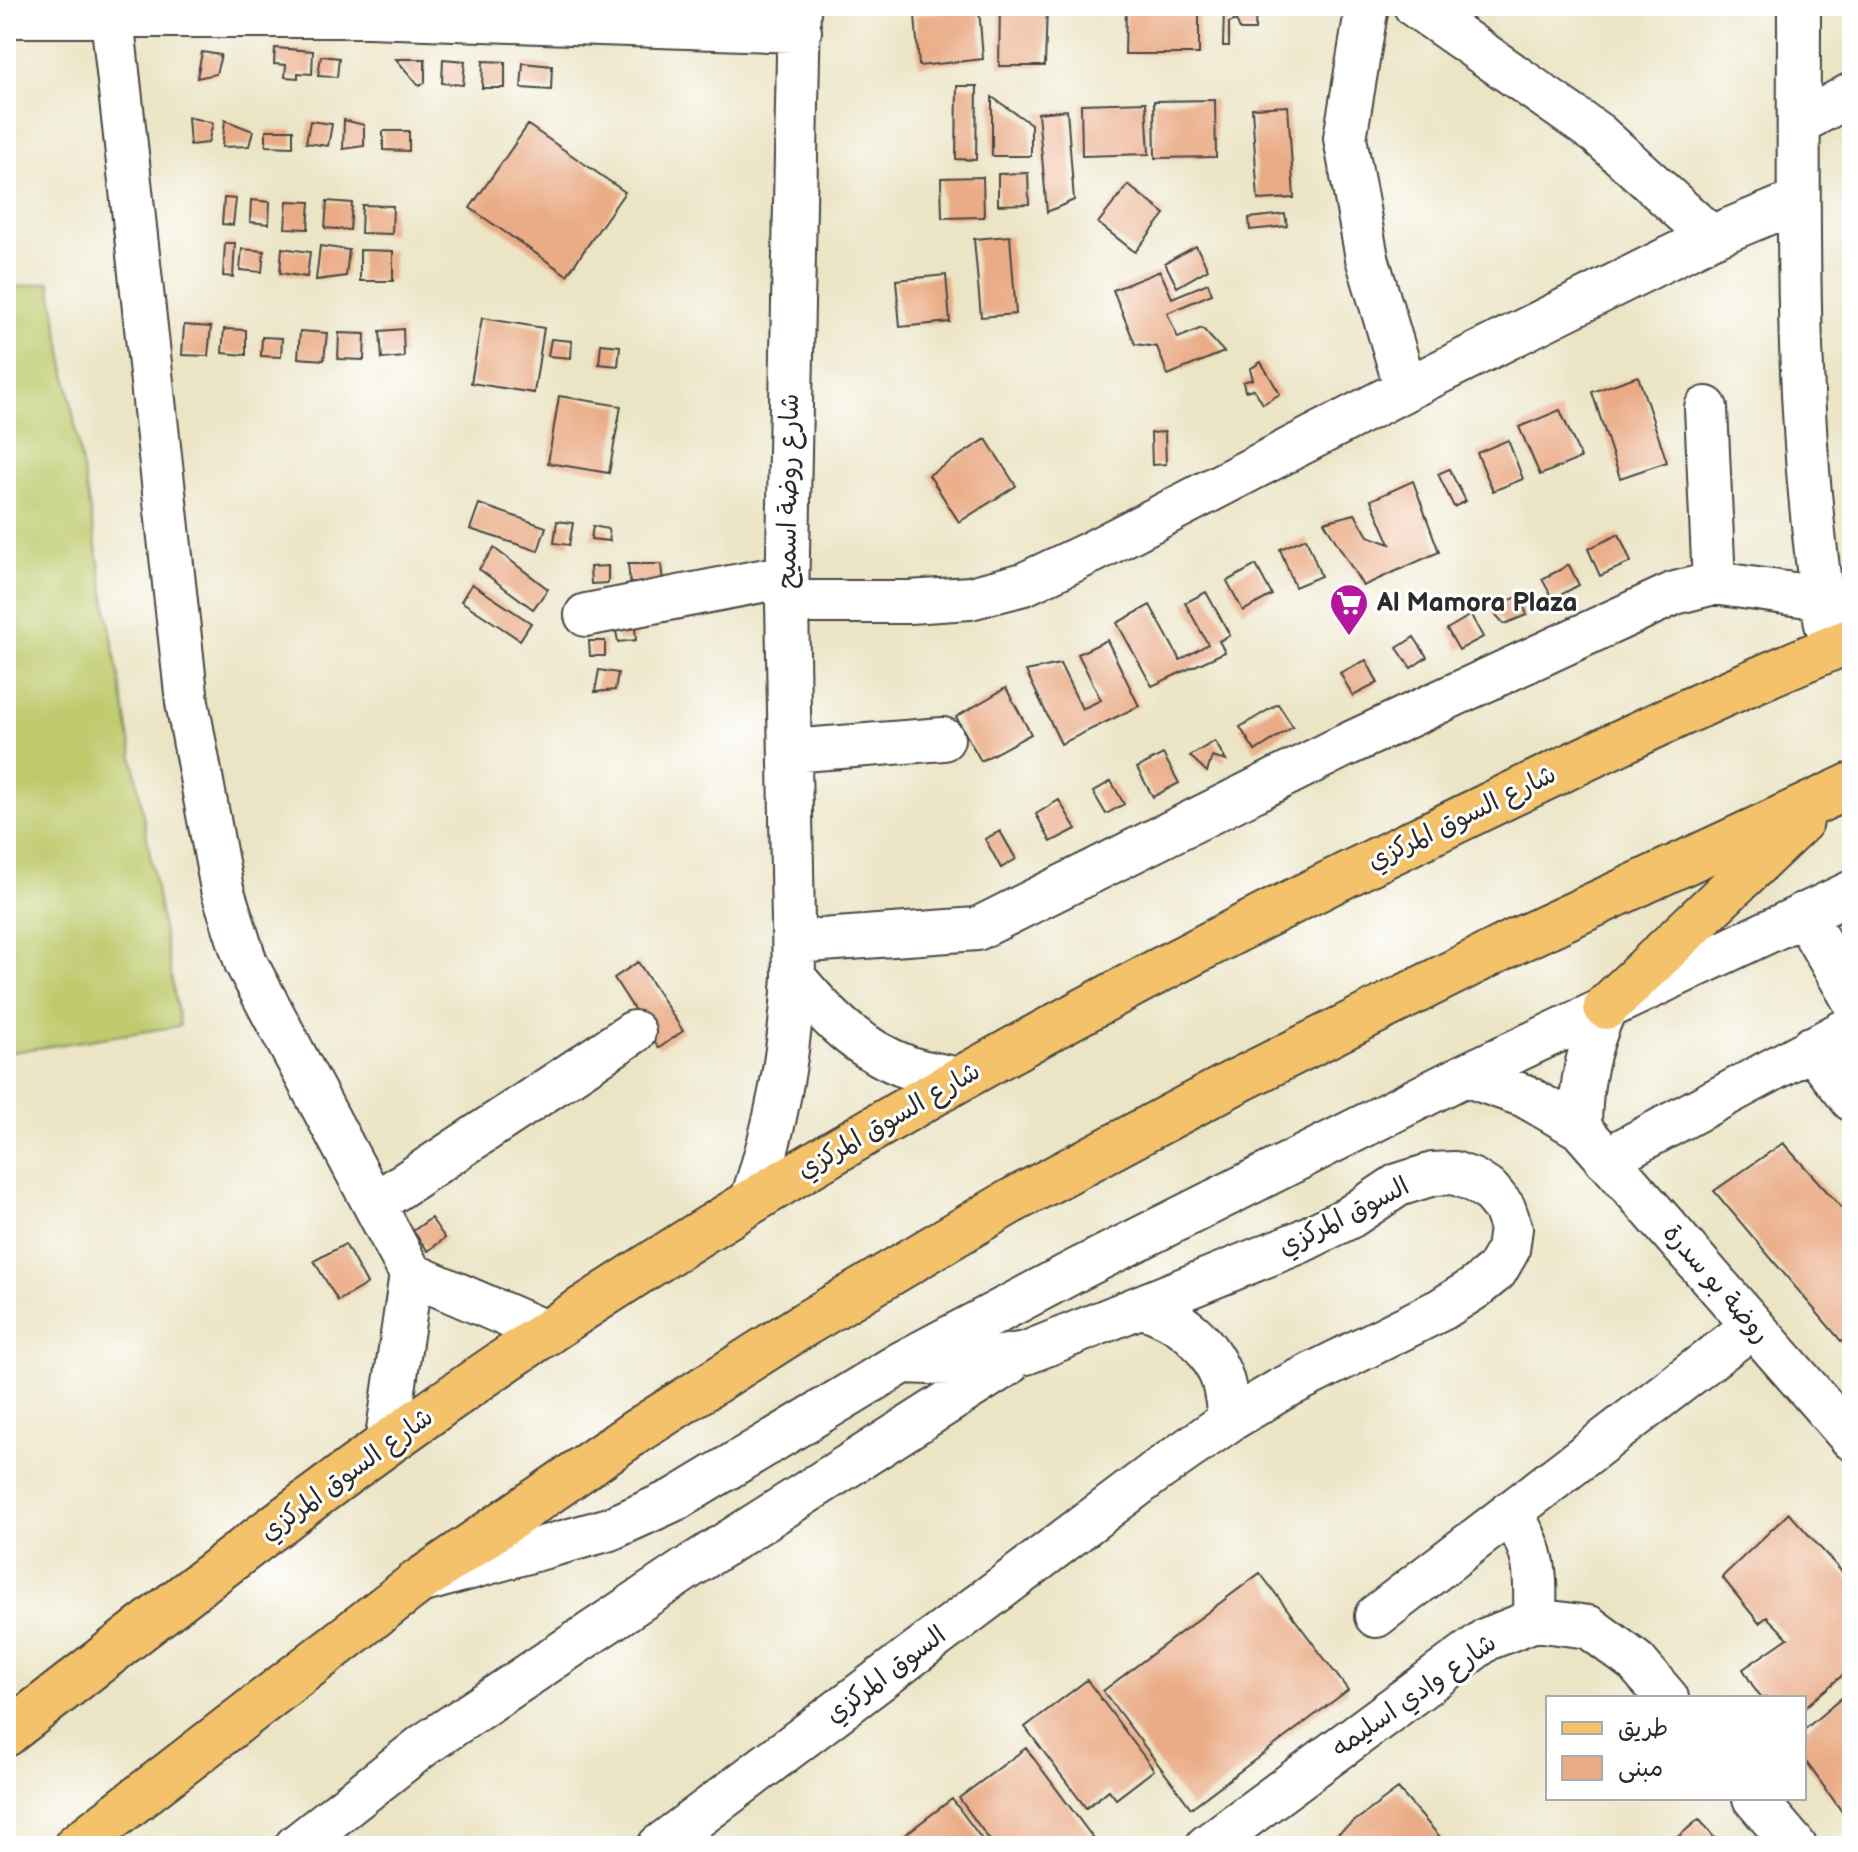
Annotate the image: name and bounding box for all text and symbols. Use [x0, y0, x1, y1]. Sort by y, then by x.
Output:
street label: شارع روضة اسميح [772, 393, 807, 589]
supermarket icon: Al Mamora Plaza [1328, 582, 1370, 637]
place label: Al Mamora Plaza [1376, 588, 1577, 619]
street label: شارع السوق المركزي [1363, 759, 1562, 879]
street label: شارع السوق المركزي [792, 1056, 987, 1188]
street label: السوق المركزي [1273, 1171, 1416, 1265]
street label: روضة بو سدرة [1656, 1218, 1776, 1350]
street label: شارع السوق المركزي [255, 1402, 441, 1550]
street label: السوق المركزي [820, 1620, 954, 1732]
street label: شارع وادي اسليمه [1325, 1628, 1504, 1766]
legend [1546, 1696, 1806, 1800]
text: طريق [1618, 1714, 1668, 1743]
text: مبنى [1618, 1754, 1663, 1783]

